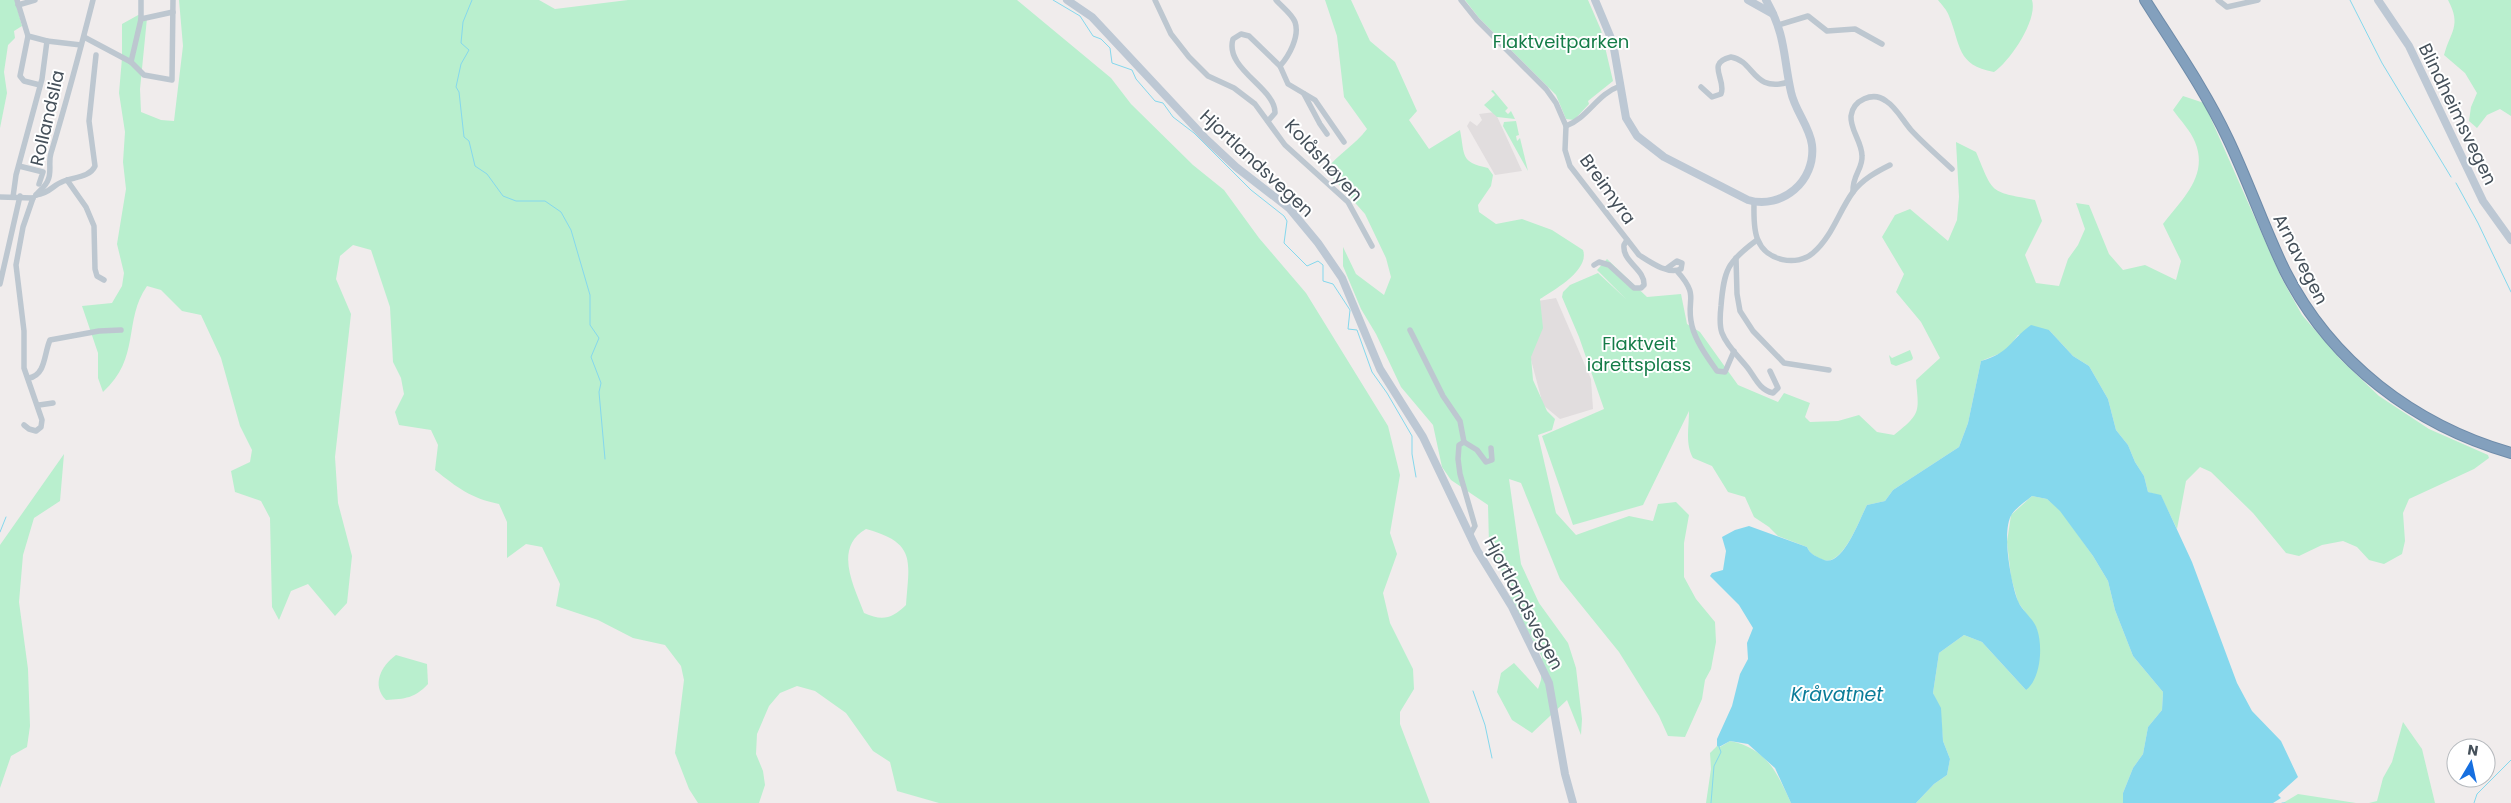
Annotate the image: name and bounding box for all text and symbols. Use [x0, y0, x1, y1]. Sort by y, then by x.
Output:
park label: Flaktveitparken [1493, 29, 1629, 54]
street label: Blindheimsvegen [2413, 39, 2503, 189]
street label: Rollandslia [24, 68, 70, 168]
street label: Hjortlandsvegen [1195, 104, 1319, 222]
street label: Kolåshøyen [1279, 113, 1369, 207]
street label: Breimyra [1574, 149, 1642, 229]
street label: Arnavegen [2267, 209, 2335, 309]
park label: Flaktveit idrettsplass [1587, 331, 1691, 377]
street label: Hjortlandsvegen [1478, 532, 1570, 674]
water label: Kråvatnet [1791, 681, 1884, 708]
north arrow [2446, 738, 2496, 788]
text: N [2466, 739, 2480, 761]

